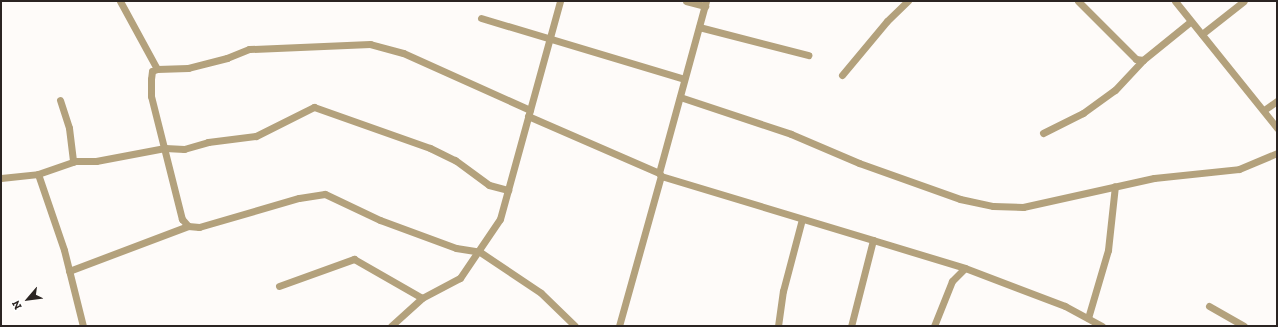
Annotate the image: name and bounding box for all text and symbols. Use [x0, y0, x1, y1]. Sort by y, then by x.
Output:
north arrow [8, 279, 48, 319]
text: N [9, 298, 25, 312]

